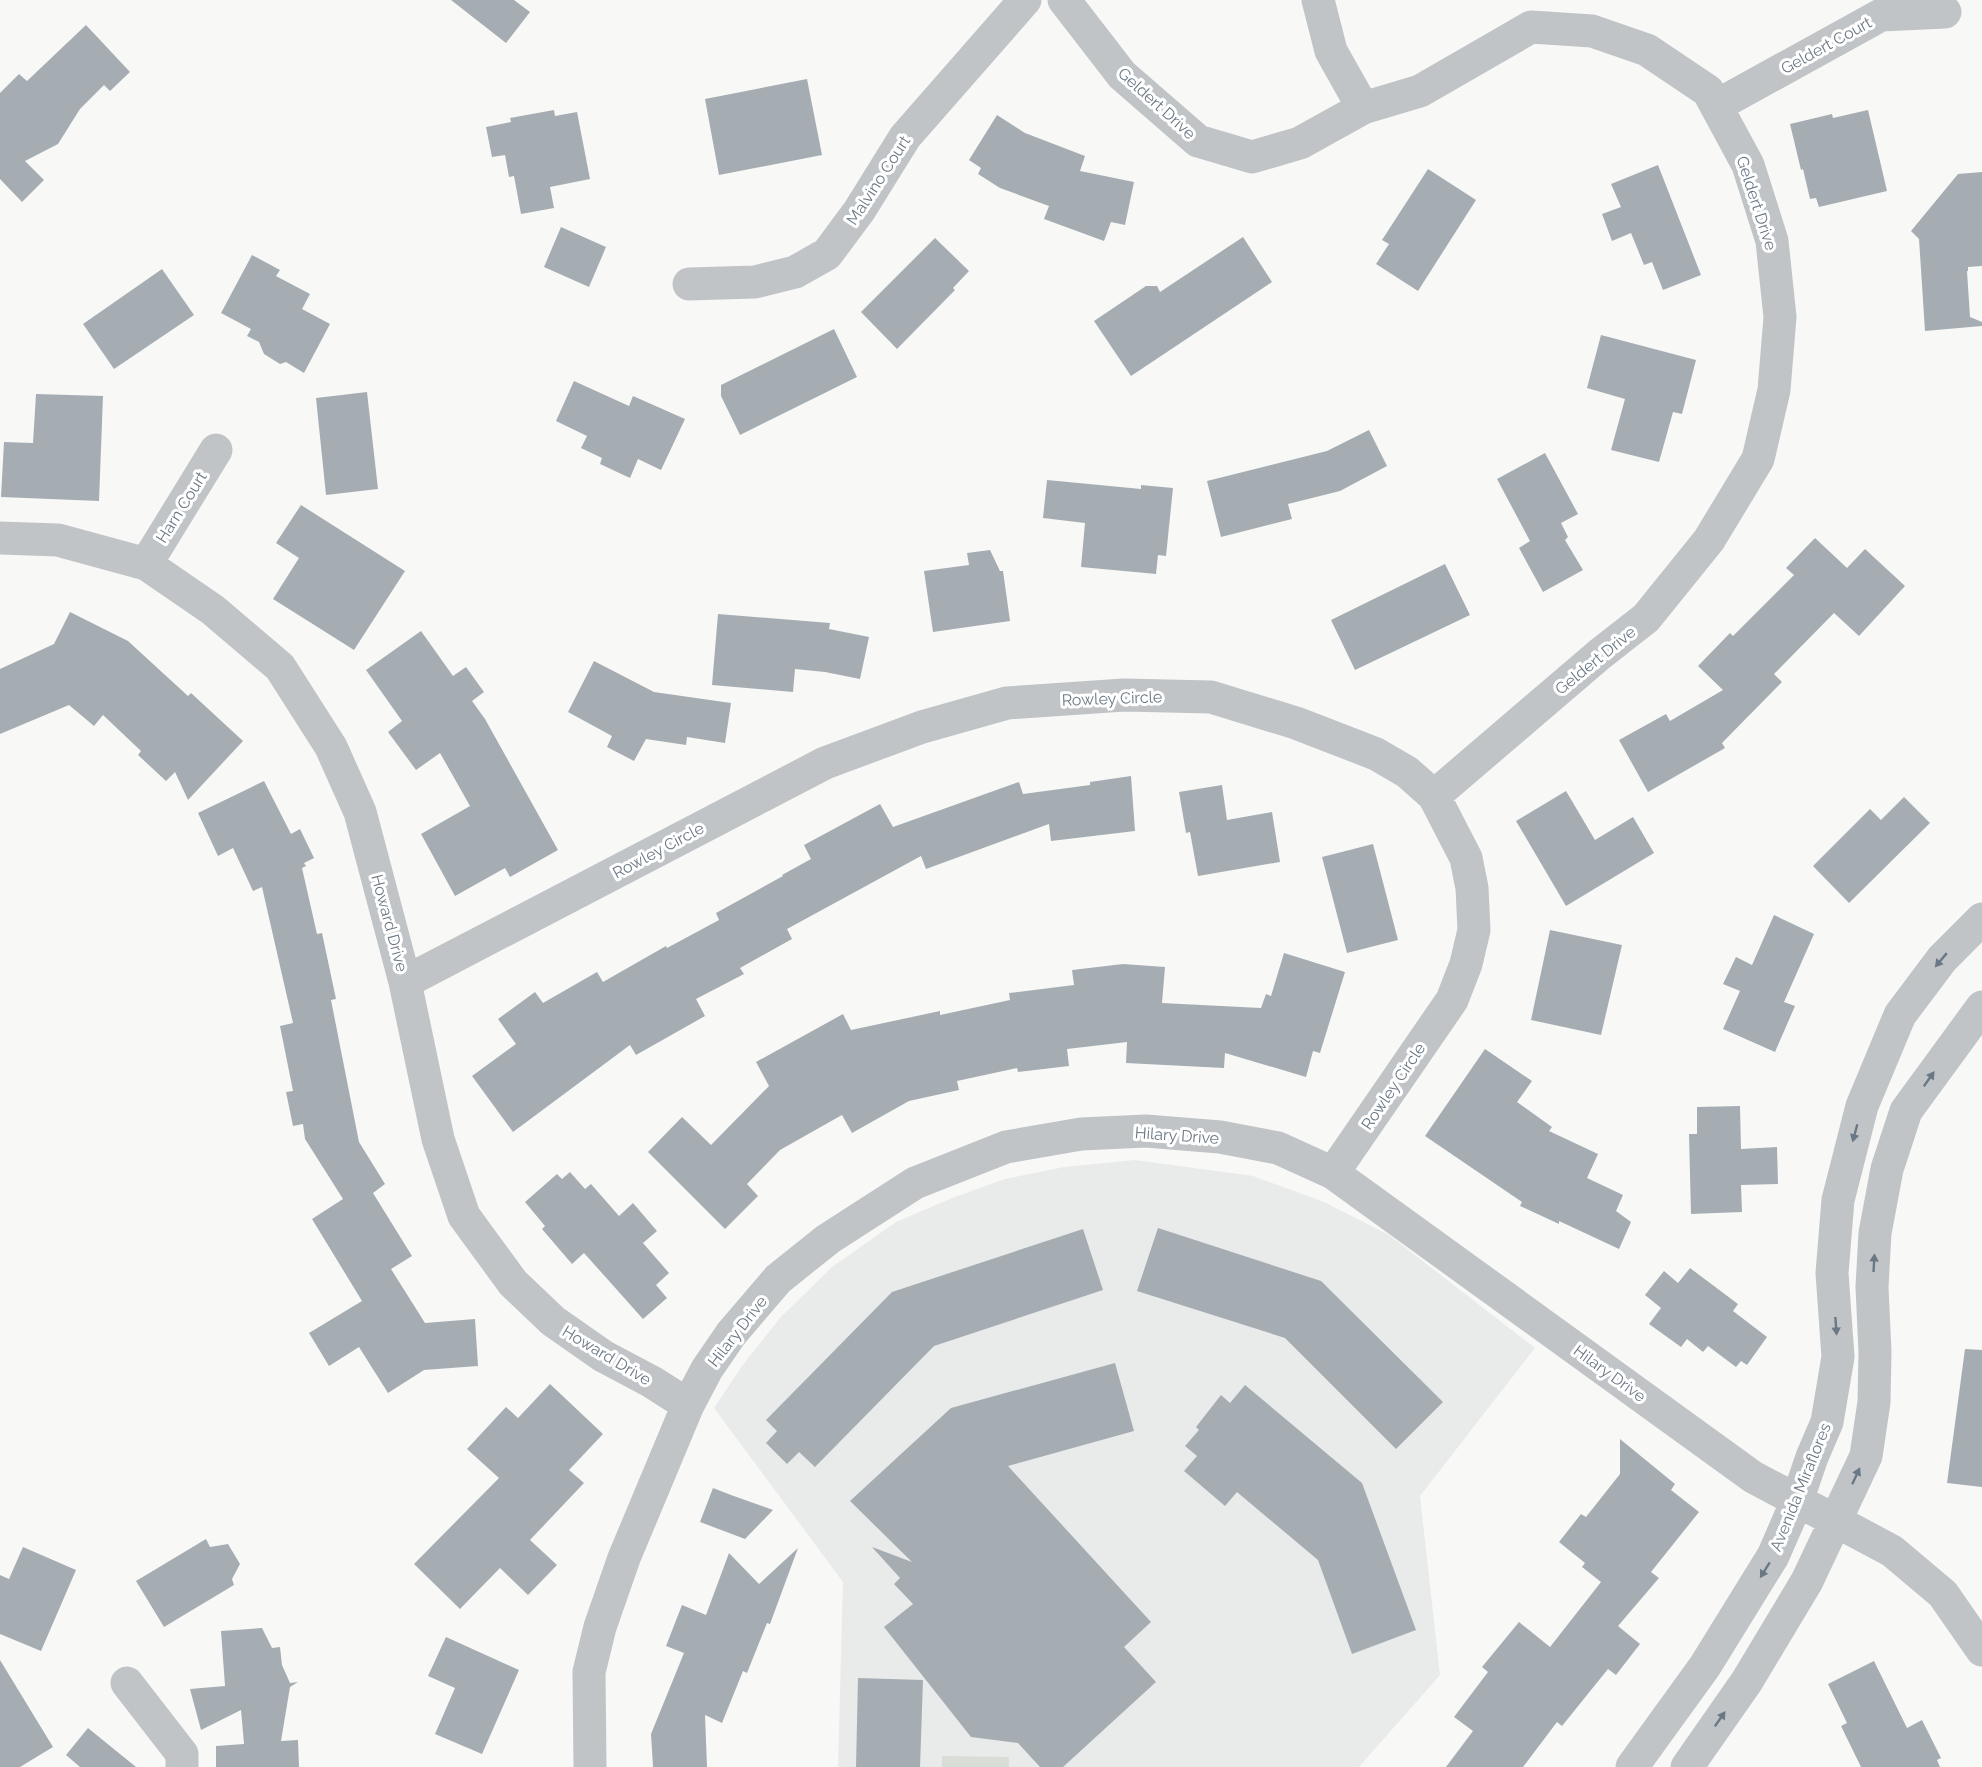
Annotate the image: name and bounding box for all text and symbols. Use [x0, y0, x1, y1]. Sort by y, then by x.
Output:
street label: Geldert Court [1778, 12, 1875, 78]
street label: Geldert Drive [1114, 64, 1199, 143]
street label: Malvino Court [842, 132, 915, 229]
street label: Geldert Drive [1732, 154, 1781, 253]
street label: Harn Court [152, 468, 211, 546]
street label: Geldert Drive [1551, 622, 1639, 699]
street label: Rowley Circle [1061, 687, 1163, 710]
street label: Rowley Circle [609, 818, 707, 882]
street label: Howard Drive [367, 872, 412, 974]
one-way arrow [1935, 952, 1948, 968]
street label: Rowley Circle [1357, 1039, 1429, 1133]
one-way arrow [1923, 1072, 1935, 1088]
street label: Hilary Drive [1134, 1123, 1220, 1148]
one-way arrow [1850, 1124, 1860, 1142]
one-way arrow [1869, 1254, 1878, 1273]
street label: Hilary Drive [704, 1292, 771, 1370]
one-way arrow [1831, 1316, 1840, 1335]
street label: Howard Drive [559, 1322, 655, 1389]
street label: Hilary Drive [1570, 1341, 1649, 1406]
street label: Avenida Miraflores [1766, 1420, 1835, 1554]
one-way arrow [1852, 1468, 1861, 1485]
one-way arrow [1759, 1562, 1770, 1578]
one-way arrow [1714, 1711, 1725, 1727]

